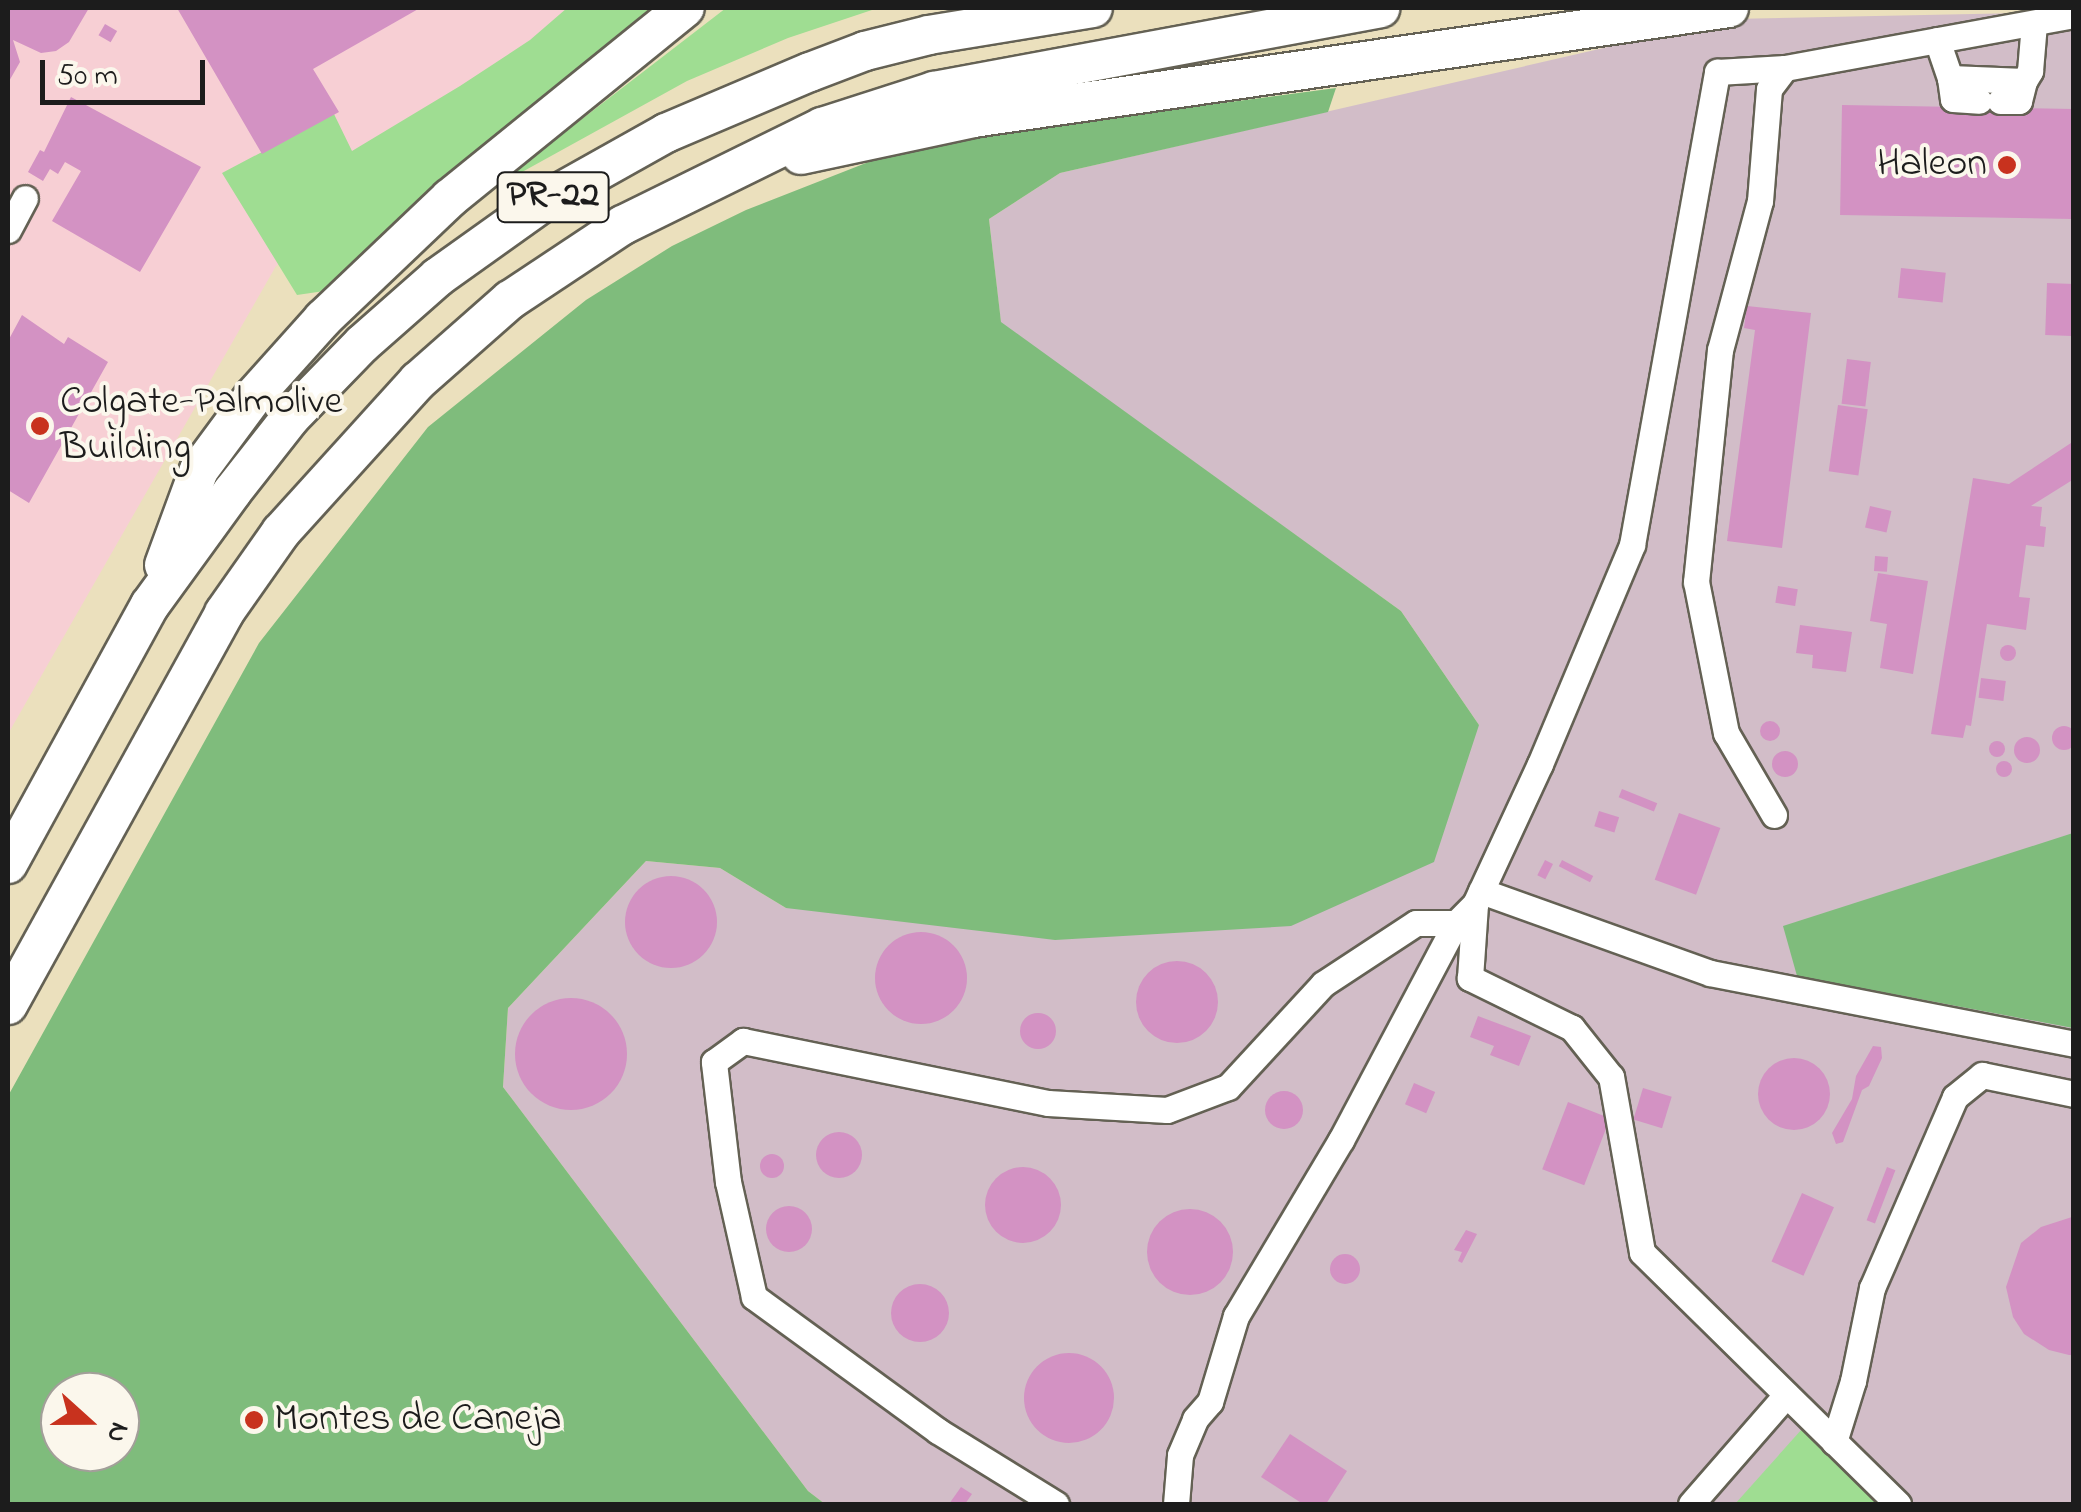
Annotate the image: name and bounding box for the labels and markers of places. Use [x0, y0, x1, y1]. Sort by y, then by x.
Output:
place label: Haleon [1877, 141, 1987, 189]
marker: Haleon [1996, 154, 2018, 176]
place label: Colgate-Palmolive Building [60, 379, 342, 473]
marker: Colgate-Palmolive Building [29, 415, 51, 437]
place label: Montes de Caneja [274, 1396, 562, 1444]
marker: Montes de Caneja [243, 1409, 265, 1431]

